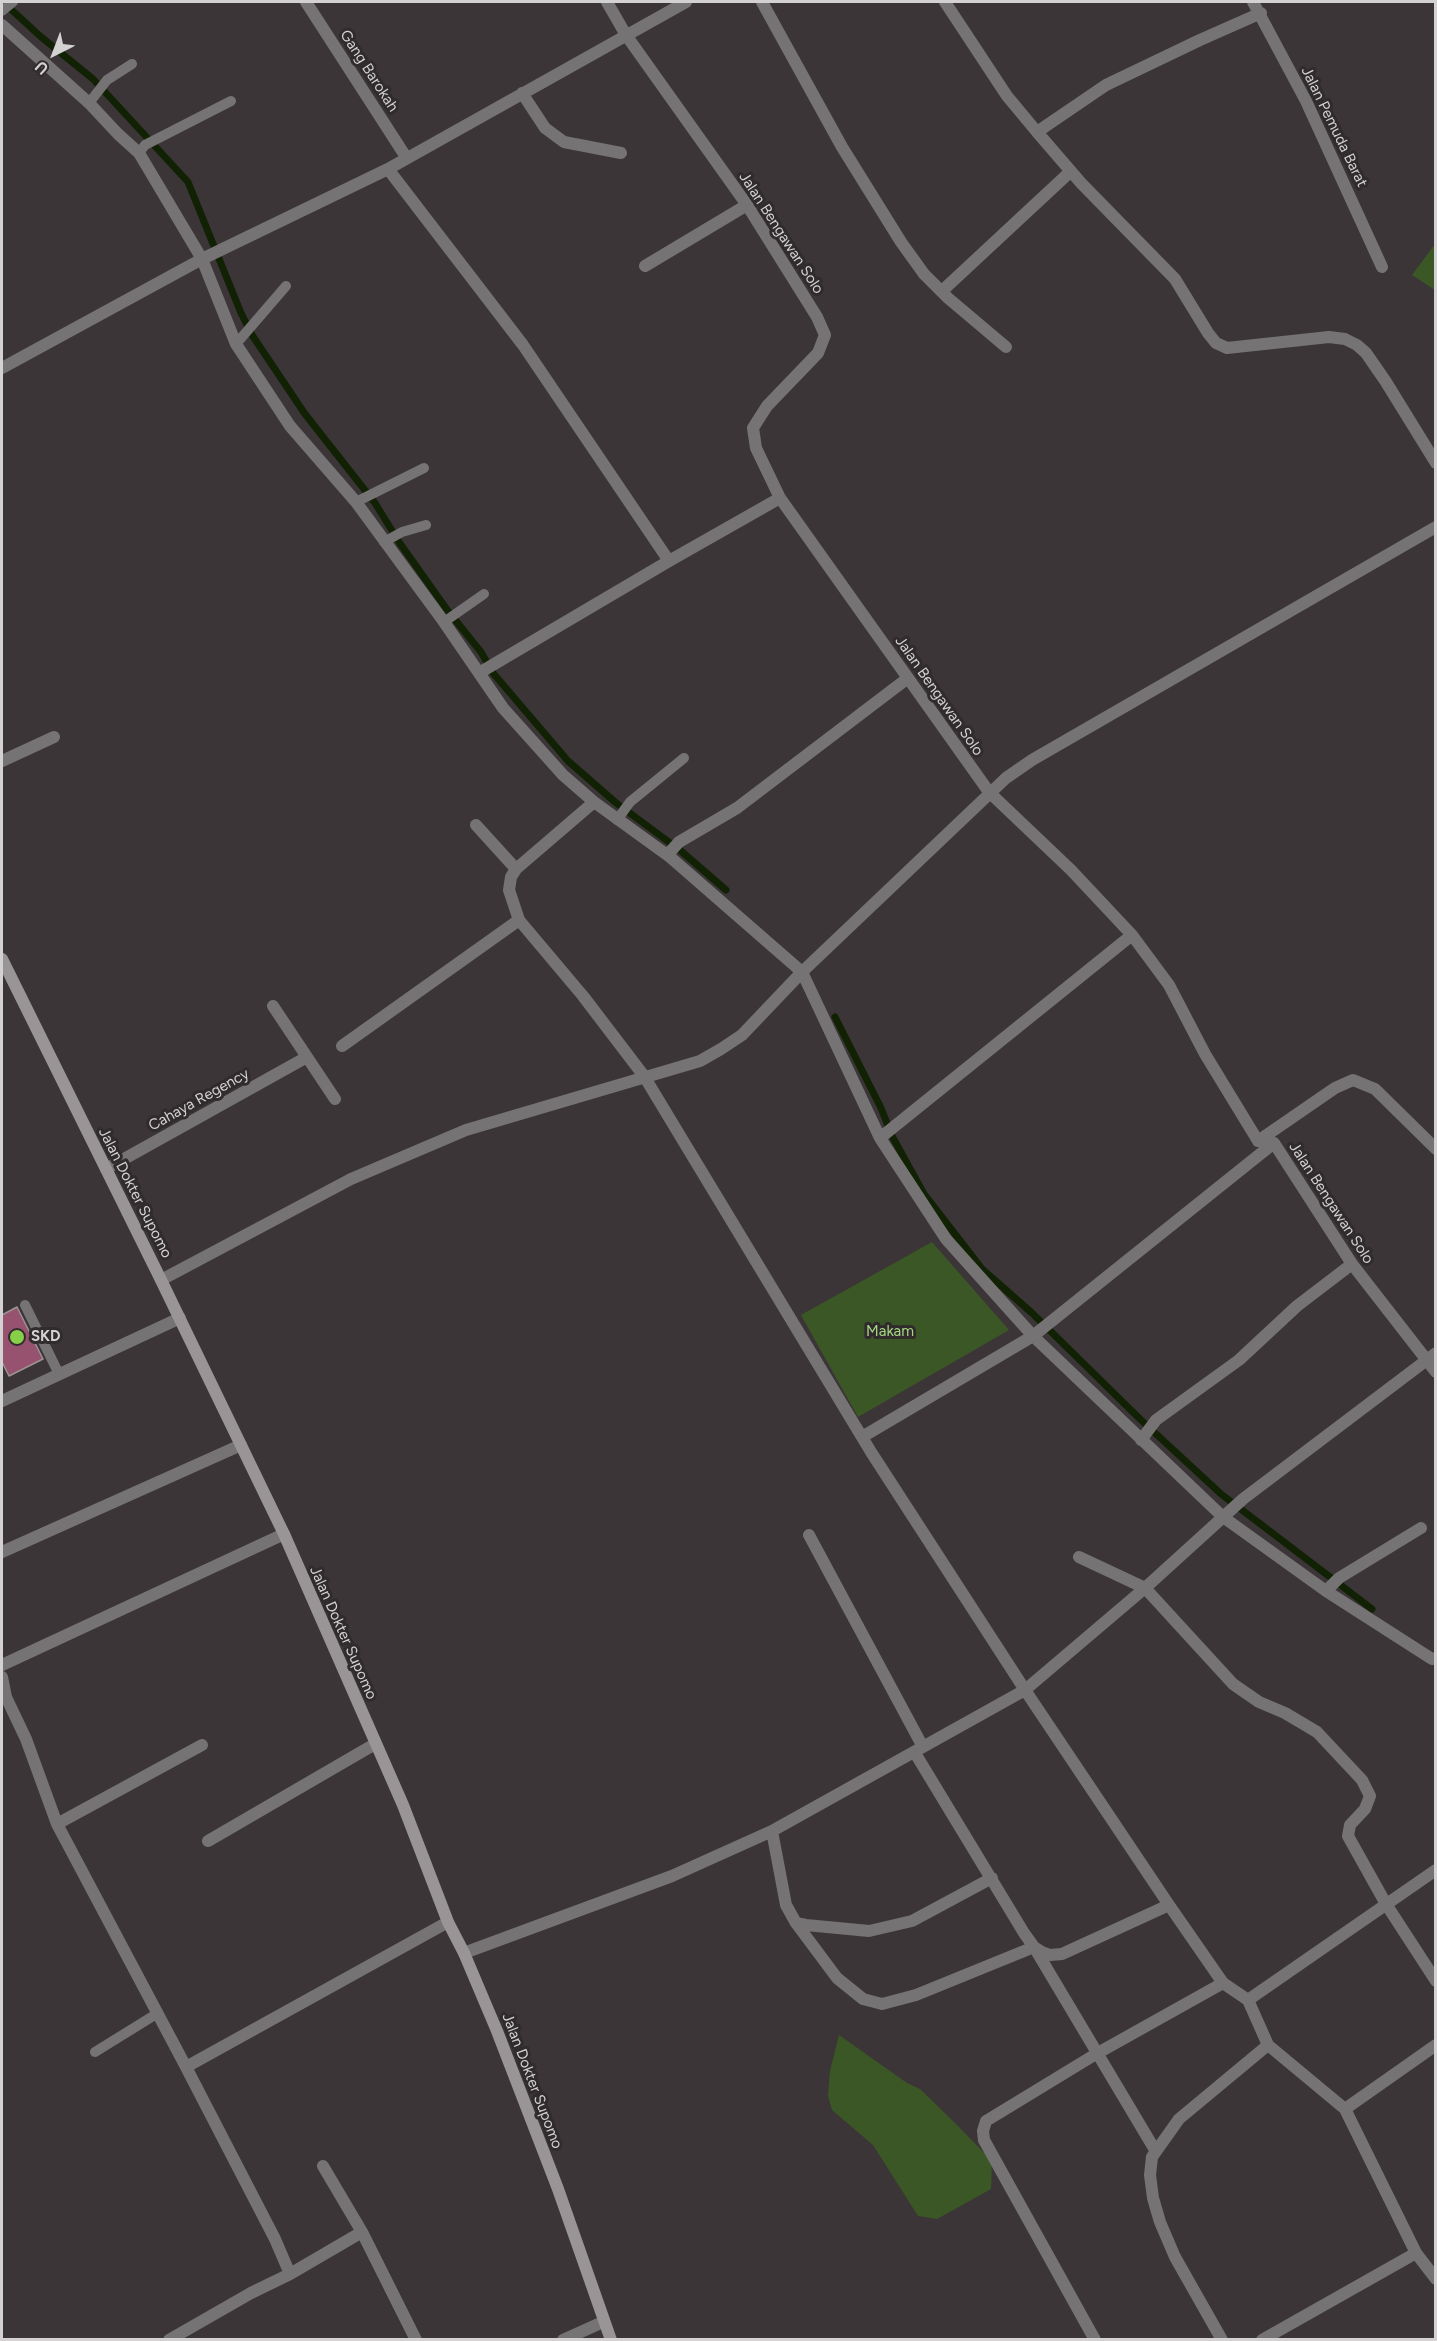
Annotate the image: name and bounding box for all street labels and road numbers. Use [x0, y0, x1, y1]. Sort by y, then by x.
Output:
street label: Gang Barokah [336, 27, 402, 115]
street label: Jalan Pemuda Barat [1297, 64, 1371, 190]
street label: Jalan Bengawan Solo [735, 169, 827, 297]
street label: Jalan Bengawan Solo [891, 633, 987, 759]
street label: Cahaya Regency [146, 1065, 252, 1135]
street label: Jalan Dokter Supomo [94, 1125, 176, 1261]
street label: Jalan Bengawan Solo [1285, 1139, 1377, 1267]
street label: Jalan Dokter Supomo [306, 1564, 380, 1702]
street label: Jalan Dokter Supomo [498, 2011, 566, 2151]

